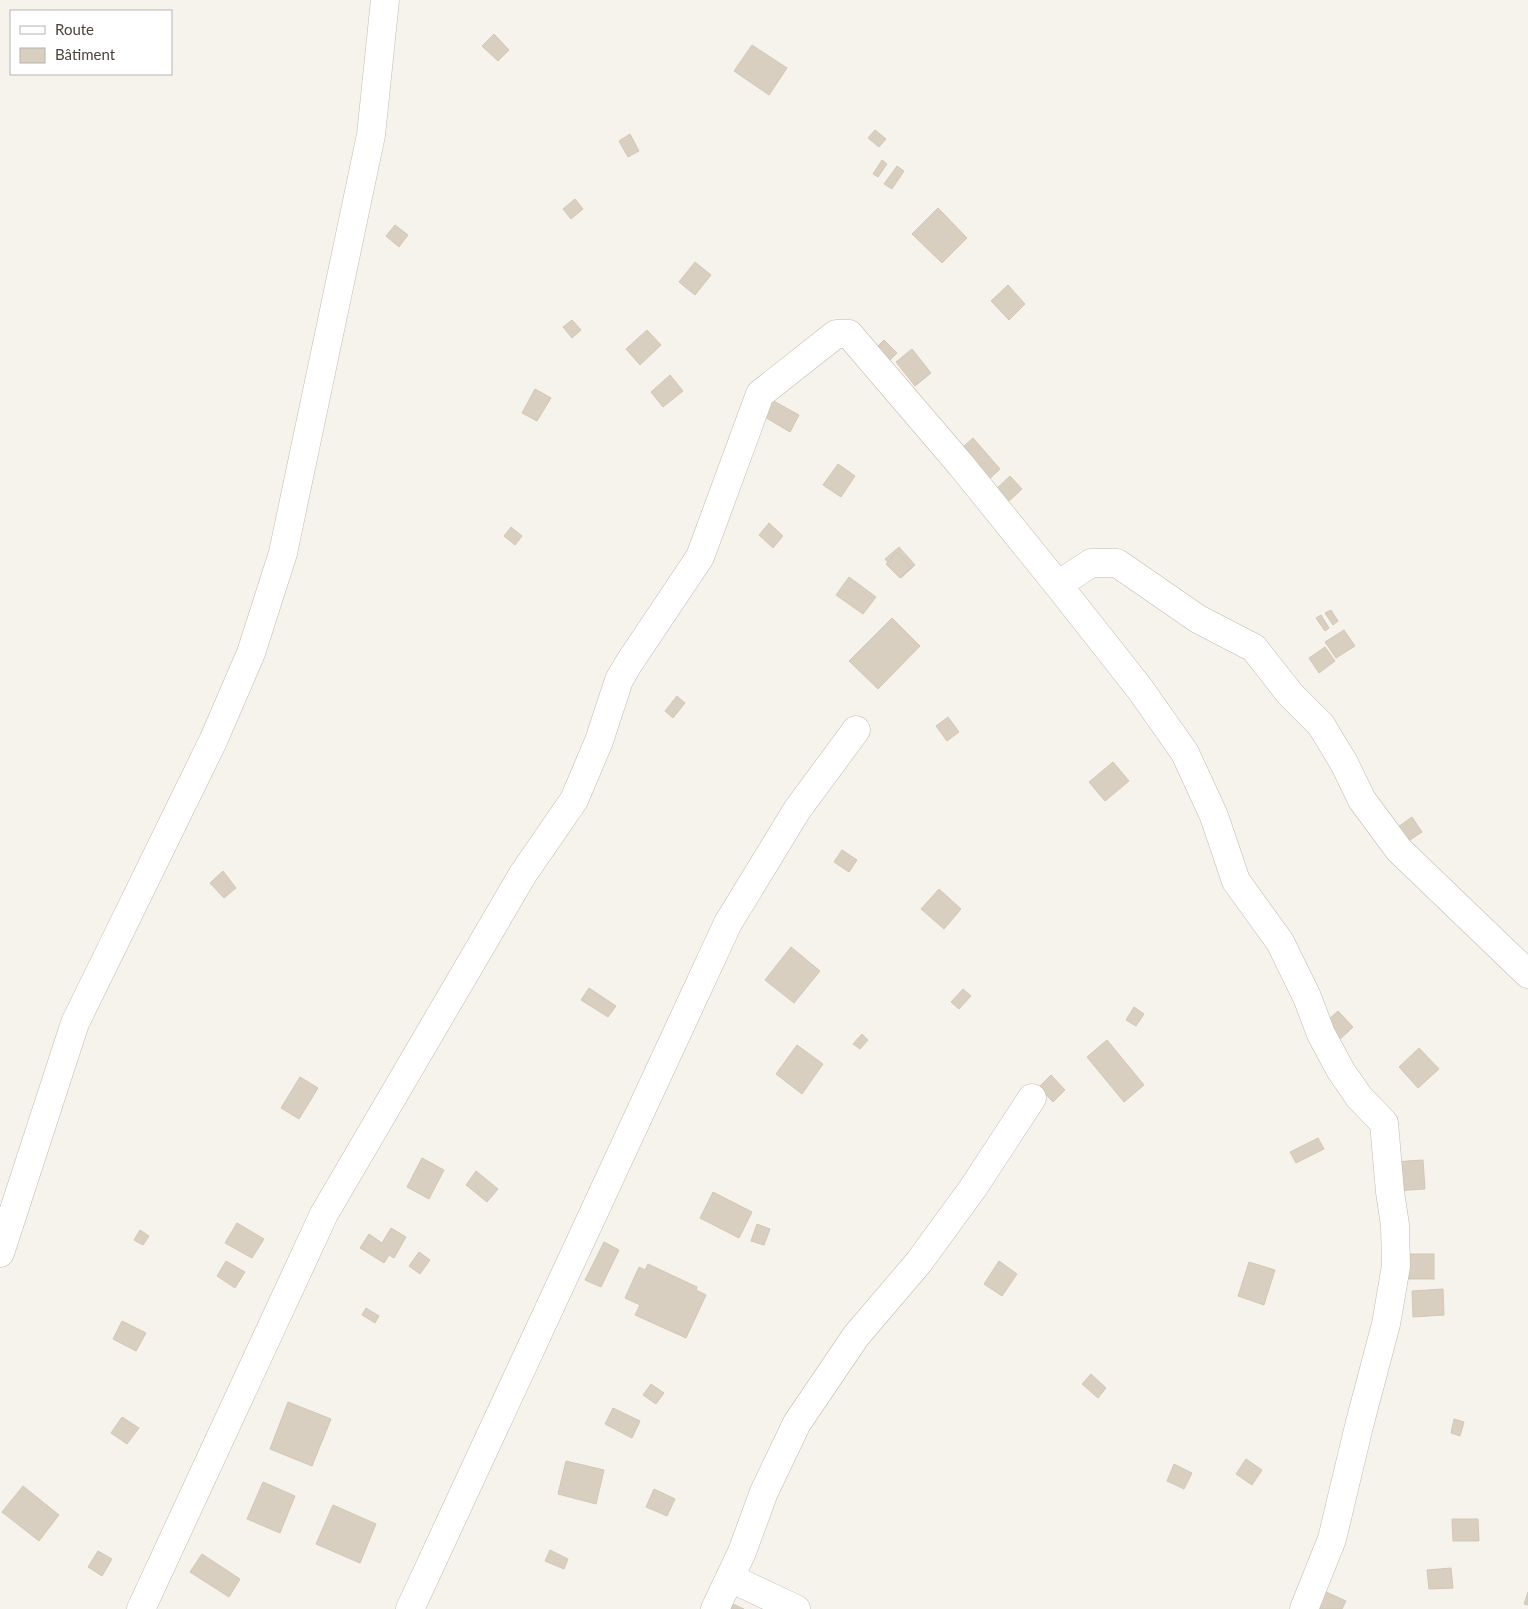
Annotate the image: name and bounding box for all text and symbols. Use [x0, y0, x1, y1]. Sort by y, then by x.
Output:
legend [10, 10, 172, 75]
text: Route [55, 20, 94, 38]
text: Bâtiment [55, 45, 116, 63]

